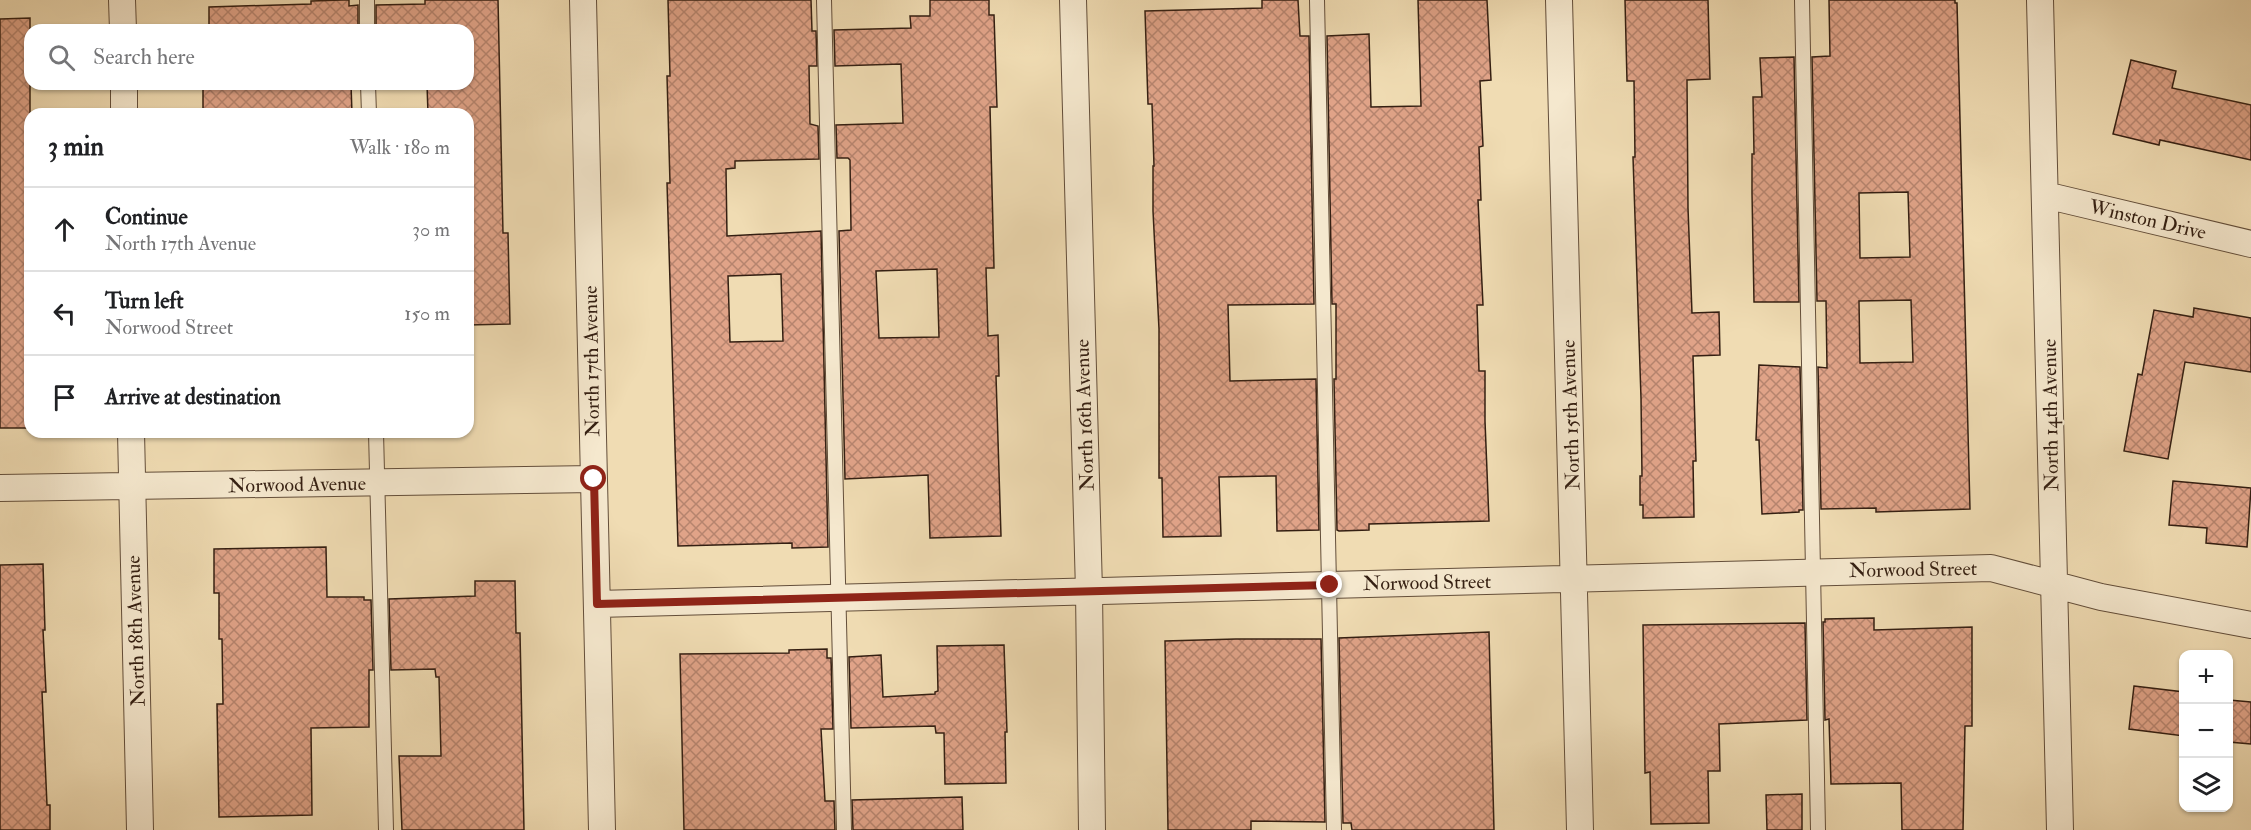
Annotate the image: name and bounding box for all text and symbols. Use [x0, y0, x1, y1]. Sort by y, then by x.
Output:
search box [24, 24, 474, 90]
icon: search [45, 41, 78, 74]
text: Search here [93, 43, 195, 71]
text: 3 min [48, 131, 104, 163]
text: Walk · 180 m [350, 135, 450, 160]
street label: Winston Drive [2086, 194, 2209, 245]
text: Continue [105, 203, 188, 231]
icon: ahead [48, 213, 81, 246]
text: 30 m [412, 217, 450, 242]
text: North 17th Avenue [105, 231, 256, 256]
street label: North 17th Avenue [578, 285, 605, 437]
text: Turn left [105, 287, 184, 315]
icon: left [48, 297, 81, 330]
text: 150 m [404, 301, 450, 326]
text: Norwood Street [105, 315, 233, 340]
street label: North 14th Avenue [2037, 338, 2064, 492]
street label: North 16th Avenue [1069, 339, 1100, 491]
street label: North 15th Avenue [1555, 339, 1586, 491]
icon: arrive [48, 381, 81, 414]
text: Arrive at destination [105, 383, 281, 411]
route start [580, 465, 606, 491]
street label: Norwood Avenue [228, 471, 366, 498]
street label: North 18th Avenue [120, 555, 151, 707]
street label: Norwood Street [1849, 556, 1978, 583]
street label: Norwood Street [1363, 569, 1492, 596]
route end [1316, 571, 1342, 597]
map controls [2179, 650, 2233, 812]
button: + [2179, 650, 2233, 704]
button: − [2179, 704, 2233, 758]
button: layers [2179, 758, 2233, 812]

